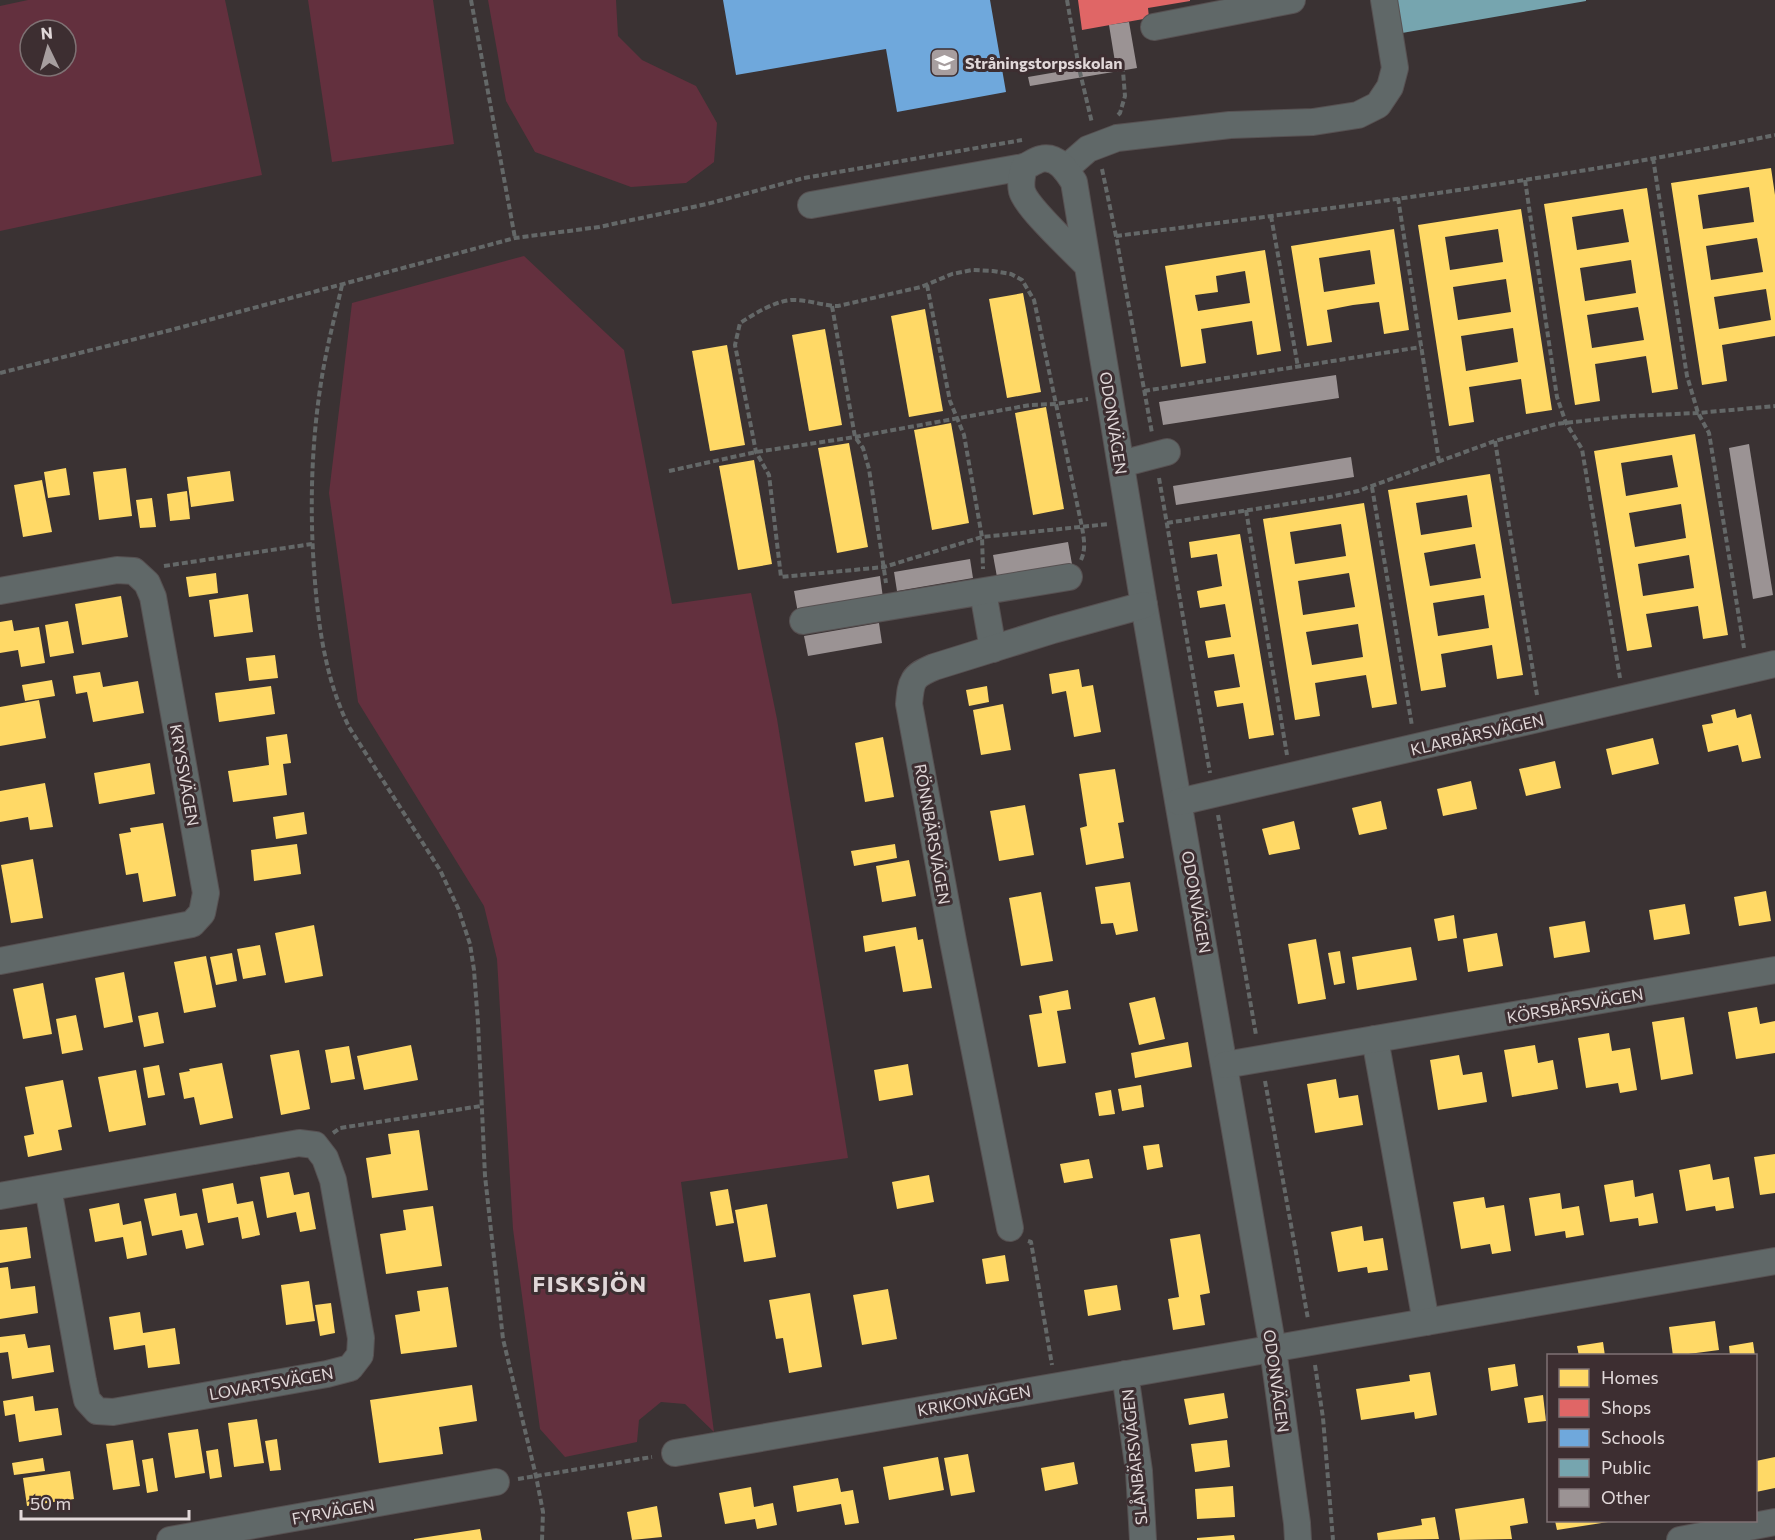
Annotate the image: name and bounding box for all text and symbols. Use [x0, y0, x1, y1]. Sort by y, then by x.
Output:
north arrow [18, 18, 78, 78]
text: N [40, 23, 53, 43]
school or university icon: Stråningstorpsskolan [928, 46, 960, 78]
place label: Stråningstorpsskolan [965, 53, 1123, 72]
street label: ODONVÄGEN [1097, 370, 1131, 476]
street label: KLARBÄRSVÄGEN [1408, 709, 1546, 759]
street label: KRYSSVÄGEN [167, 723, 203, 827]
street label: RÖNNBÄRSVÄGEN [911, 762, 955, 906]
street label: ODONVÄGEN [1179, 849, 1215, 955]
street label: KÖRSBÄRSVÄGEN [1505, 984, 1645, 1026]
district label: FISKSJÖN [533, 1270, 647, 1297]
street label: ODONVÄGEN [1260, 1328, 1294, 1434]
legend [1547, 1354, 1757, 1522]
street label: LOVARTSVÄGEN [207, 1363, 335, 1403]
text: Homes [1601, 1366, 1659, 1388]
street label: KRIKONVÄGEN [916, 1381, 1032, 1419]
street label: SLÅNBÄRSVÄGEN [1117, 1388, 1151, 1526]
text: Shops [1601, 1396, 1651, 1418]
text: Schools [1601, 1426, 1665, 1448]
text: Public [1601, 1456, 1651, 1478]
scale bar [21, 1483, 189, 1521]
text: Other [1601, 1486, 1650, 1508]
text: 50 m [30, 1492, 71, 1514]
street label: FYRVÄGEN [290, 1494, 376, 1528]

